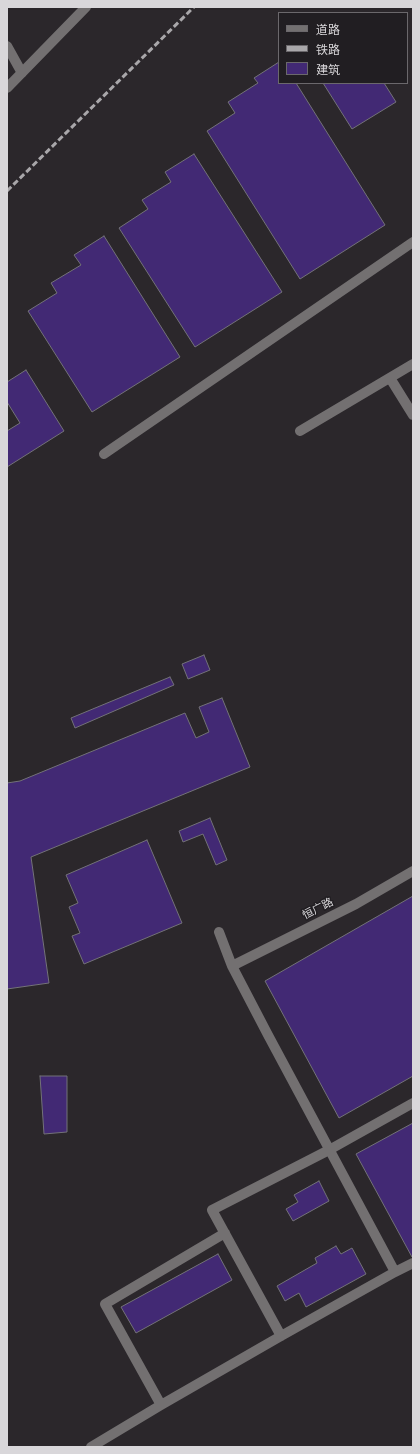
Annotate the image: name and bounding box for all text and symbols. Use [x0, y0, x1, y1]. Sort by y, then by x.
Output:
legend [278, 12, 408, 84]
text: 道路 [316, 22, 340, 37]
text: 铁路 [316, 42, 340, 57]
text: 建筑 [316, 62, 340, 77]
street label: 恒广路 [300, 896, 336, 922]

